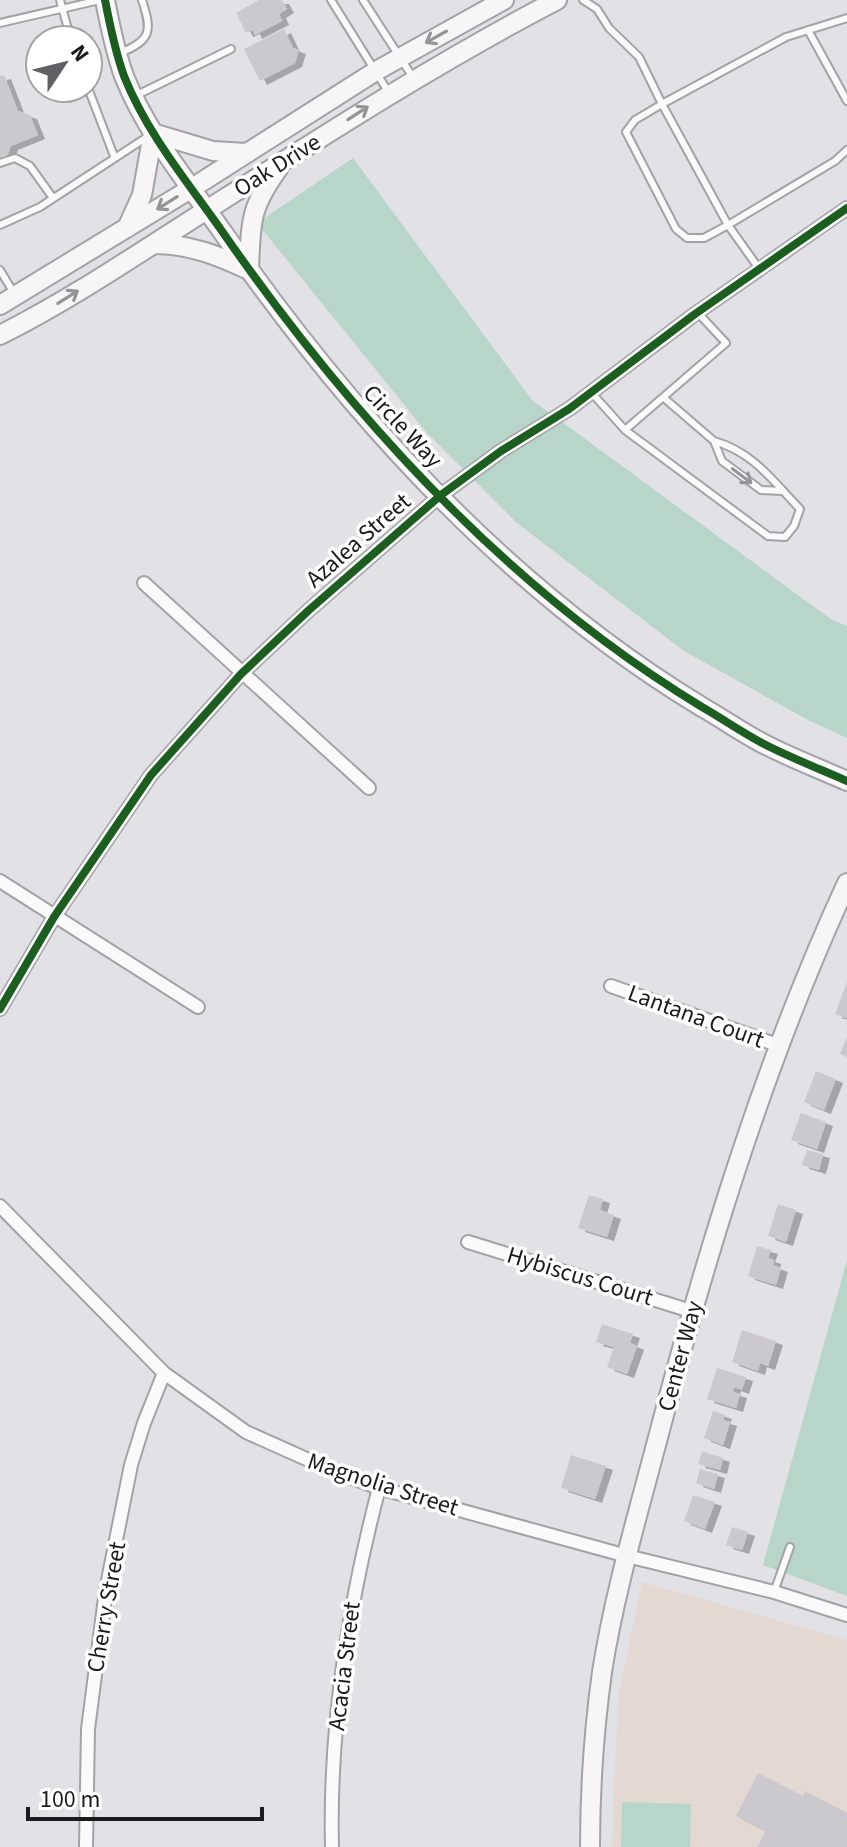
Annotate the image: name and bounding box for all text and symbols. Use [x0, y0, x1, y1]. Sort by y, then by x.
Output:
north arrow [24, 24, 104, 104]
one-way arrow [424, 30, 448, 46]
text: N [62, 38, 97, 68]
one-way arrow [347, 105, 369, 121]
street label: Oak Drive [227, 125, 328, 206]
one-way arrow [156, 196, 179, 212]
one-way arrow [56, 288, 78, 305]
street label: Circle Way [355, 377, 451, 476]
one-way arrow [731, 467, 752, 484]
street label: Azalea Street [298, 485, 419, 596]
street label: Lantana Court [623, 976, 769, 1057]
street label: Hybiscus Court [502, 1238, 657, 1315]
street label: Center Way [649, 1297, 712, 1415]
street label: Magnolia Street [303, 1444, 463, 1525]
street label: Cherry Street [78, 1539, 135, 1675]
street label: Acacia Street [319, 1600, 370, 1733]
scale bar [28, 1771, 262, 1821]
text: 100 m [40, 1782, 100, 1817]

